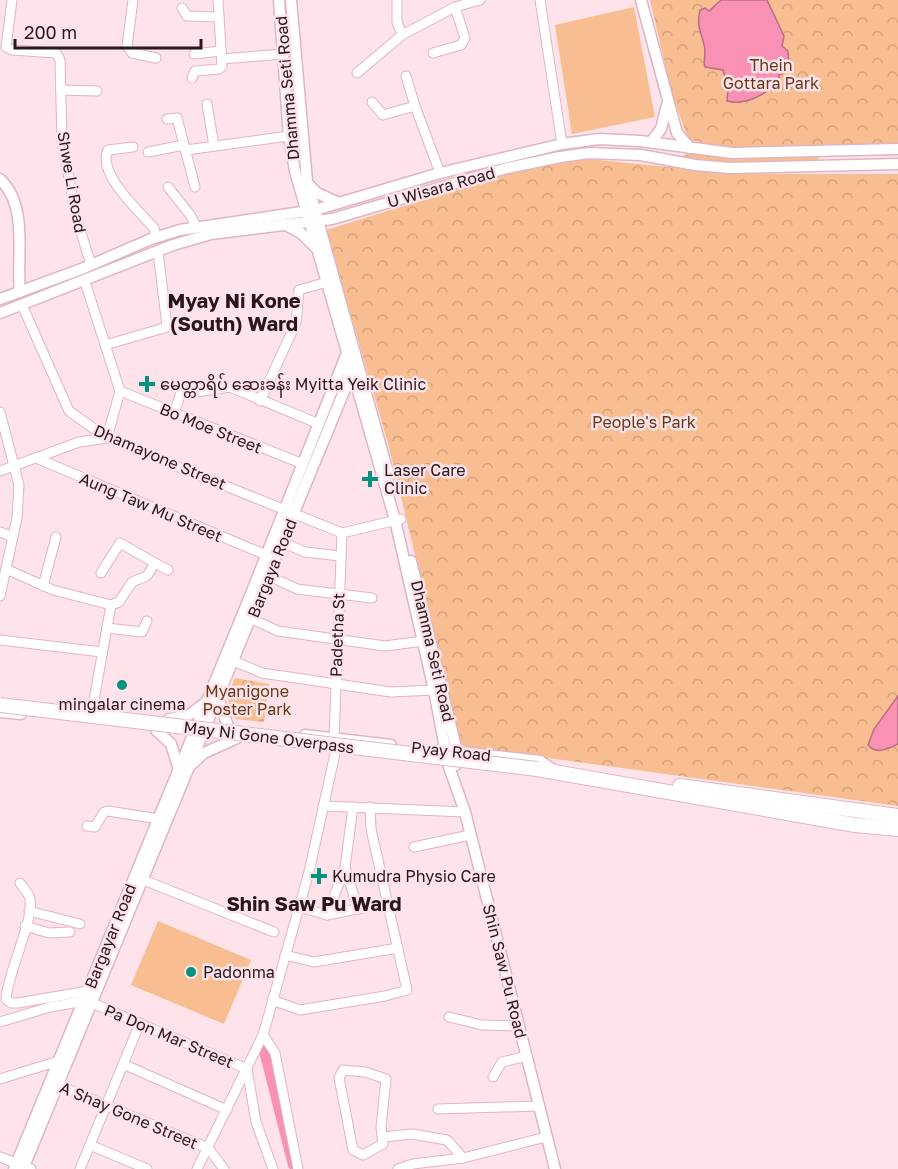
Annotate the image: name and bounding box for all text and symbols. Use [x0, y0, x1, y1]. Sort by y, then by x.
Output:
scale bar [15, 12, 201, 50]
street label: Dhamma Seti Road [271, 15, 303, 161]
text: 200 m [24, 21, 77, 43]
park label: Thein Gottara Park [723, 55, 819, 93]
street label: Shwe Li Road [53, 130, 91, 234]
street label: U Wisara Road [385, 162, 497, 212]
district label: Myay Ni Kone (South) Ward [167, 288, 301, 335]
place label: မေတ္တာရိပ် ဆေးခန်း Myitta Yeik Clinic [160, 373, 426, 398]
marker: မေတ္တာရိပ် ဆေးခန်း Myitta Yeik Clinic [138, 375, 156, 393]
street label: Bo Moe Street [157, 398, 265, 458]
park label: People's Park [592, 412, 696, 432]
street label: Dhamayone Street [91, 420, 229, 494]
place label: Laser Care Clinic [384, 460, 466, 498]
street label: Aung Taw Mu Street [77, 468, 225, 546]
marker: Laser Care Clinic [361, 470, 379, 488]
street label: Bargaya Road [243, 516, 301, 620]
street label: Dhamma Seti Road [407, 578, 459, 724]
street label: Padetha St [326, 593, 348, 677]
marker: mingalar cinema [115, 678, 129, 692]
park label: Myanigone Poster Park [203, 681, 291, 719]
place label: mingalar cinema [59, 694, 185, 714]
street label: May Ni Gone Overpass [183, 717, 355, 757]
street label: Pyay Road [410, 737, 492, 765]
place label: Kumudra Physio Care [332, 866, 496, 886]
marker: Kumudra Physio Care [310, 867, 328, 885]
street label: Bargayar Road [80, 881, 140, 991]
district label: Shin Saw Pu Ward [226, 891, 402, 915]
street label: Shin Saw Pu Road [479, 902, 531, 1040]
place label: Padonma [203, 962, 275, 982]
marker: Padonma [184, 965, 198, 979]
street label: Pa Don Mar Street [101, 1000, 237, 1072]
street label: A Shay Gone Street [57, 1077, 201, 1153]

